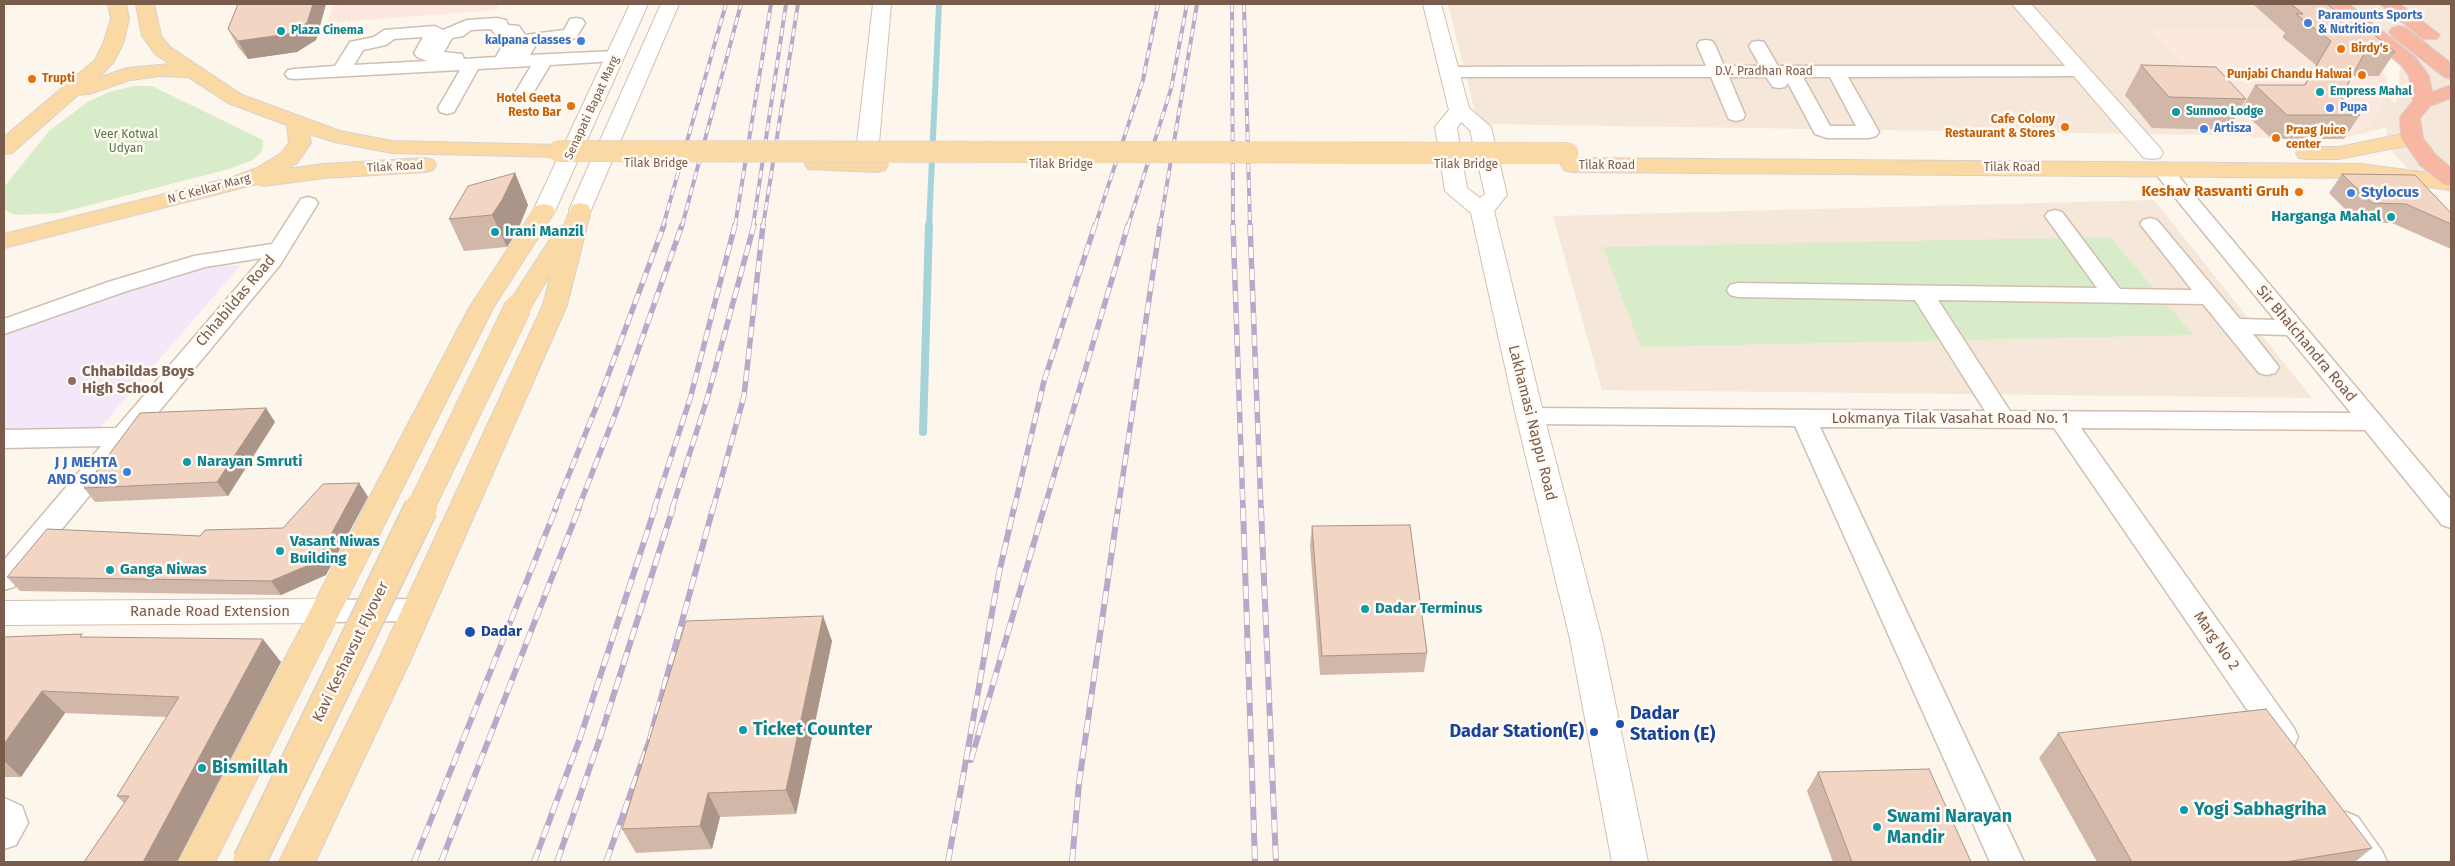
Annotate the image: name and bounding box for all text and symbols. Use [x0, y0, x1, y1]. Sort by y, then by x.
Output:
place label: Paramounts Sports & Nutrition [2318, 9, 2423, 37]
marker: Paramounts Sports & Nutrition [2302, 17, 2314, 29]
place label: Plaza Cinema [291, 24, 363, 38]
marker: Plaza Cinema [275, 25, 287, 37]
place label: kalpana classes [485, 34, 571, 48]
marker: kalpana classes [575, 35, 587, 47]
place label: Birdy's [2351, 42, 2388, 56]
marker: Birdy's [2335, 43, 2347, 55]
street label: Senapati Bapat Marg [562, 54, 622, 162]
street label: D.V. Pradhan Road [1715, 65, 1813, 79]
place label: Punjabi Chandu Halwai [2227, 68, 2352, 82]
marker: Punjabi Chandu Halwai [2356, 69, 2368, 81]
place label: Trupti [42, 72, 75, 86]
marker: Trupti [26, 73, 38, 85]
place label: Empress Mahal [2330, 85, 2412, 99]
marker: Empress Mahal [2314, 86, 2326, 98]
place label: Hotel Geeta Resto Bar [497, 92, 561, 120]
marker: Hotel Geeta Resto Bar [565, 100, 577, 112]
place label: Pupa [2340, 101, 2367, 115]
marker: Pupa [2324, 102, 2336, 114]
place label: Sunnoo Lodge [2186, 105, 2263, 119]
marker: Sunnoo Lodge [2170, 106, 2182, 118]
place label: Cafe Colony Restaurant & Stores [1945, 113, 2055, 141]
marker: Cafe Colony Restaurant & Stores [2059, 121, 2071, 133]
place label: Artisza [2214, 122, 2252, 136]
marker: Artisza [2198, 123, 2210, 135]
place label: Praag Juice center [2286, 124, 2346, 152]
park label: Veer Kotwal Udyan [94, 128, 158, 156]
marker: Praag Juice center [2270, 132, 2282, 144]
street label: Tilak Bridge [624, 157, 688, 171]
street label: Tilak Road [366, 158, 424, 176]
street label: Tilak Bridge [1029, 158, 1093, 172]
street label: Tilak Bridge [1434, 158, 1498, 172]
street label: Tilak Road [1579, 159, 1635, 173]
street label: Tilak Road [1984, 161, 2040, 175]
street label: N C Kelkar Marg [166, 171, 252, 207]
place label: Keshav Rasvanti Gruh [2141, 183, 2289, 201]
place label: Stylocus [2361, 184, 2419, 202]
marker: Keshav Rasvanti Gruh [2293, 186, 2305, 198]
marker: Stylocus [2345, 187, 2357, 199]
place label: Harganga Mahal [2271, 208, 2381, 226]
marker: Harganga Mahal [2385, 211, 2397, 223]
place label: Irani Manzil [505, 223, 584, 241]
marker: Irani Manzil [489, 226, 501, 238]
street label: Chhabildas Road [192, 252, 280, 350]
street label: Sir Bhalchandra Road [2252, 282, 2360, 406]
street label: Lakhamasi Nappu Road [1504, 343, 1560, 503]
place label: Chhabildas Boys High School [82, 363, 194, 398]
marker: Chhabildas Boys High School [66, 375, 78, 387]
street label: Lokmanya Tilak Vasahat Road No. 1 [1831, 410, 2069, 428]
place label: Narayan Smruti [197, 453, 302, 471]
place label: J J MEHTA AND SONS [47, 454, 117, 489]
marker: Narayan Smruti [181, 456, 193, 468]
marker: J J MEHTA AND SONS [121, 466, 133, 478]
place label: Vasant Niwas Building [290, 533, 380, 568]
marker: Vasant Niwas Building [274, 545, 286, 557]
place label: Ganga Niwas [120, 561, 207, 579]
marker: Ganga Niwas [104, 564, 116, 576]
street label: Kavi Keshavsut Flyover [309, 579, 393, 725]
place label: Dadar Terminus [1375, 600, 1483, 618]
street label: Ranade Road Extension [130, 603, 290, 621]
marker: Dadar Terminus [1359, 603, 1371, 615]
street label: Marg No 2 [2189, 608, 2243, 674]
place label: Dadar [481, 623, 522, 641]
marker: Dadar [463, 625, 477, 639]
place label: Dadar Station (E) [1630, 703, 1715, 746]
marker: Dadar Station (E) [1614, 718, 1626, 730]
place label: Ticket Counter [753, 719, 872, 741]
place label: Dadar Station(E) [1449, 721, 1584, 743]
marker: Ticket Counter [737, 724, 749, 736]
marker: Dadar Station(E) [1588, 726, 1600, 738]
place label: Bismillah [212, 757, 288, 779]
marker: Bismillah [196, 762, 208, 774]
place label: Yogi Sabhagriha [2194, 799, 2327, 821]
marker: Yogi Sabhagriha [2178, 804, 2190, 816]
place label: Swami Narayan Mandir [1887, 806, 2012, 849]
marker: Swami Narayan Mandir [1871, 821, 1883, 833]

